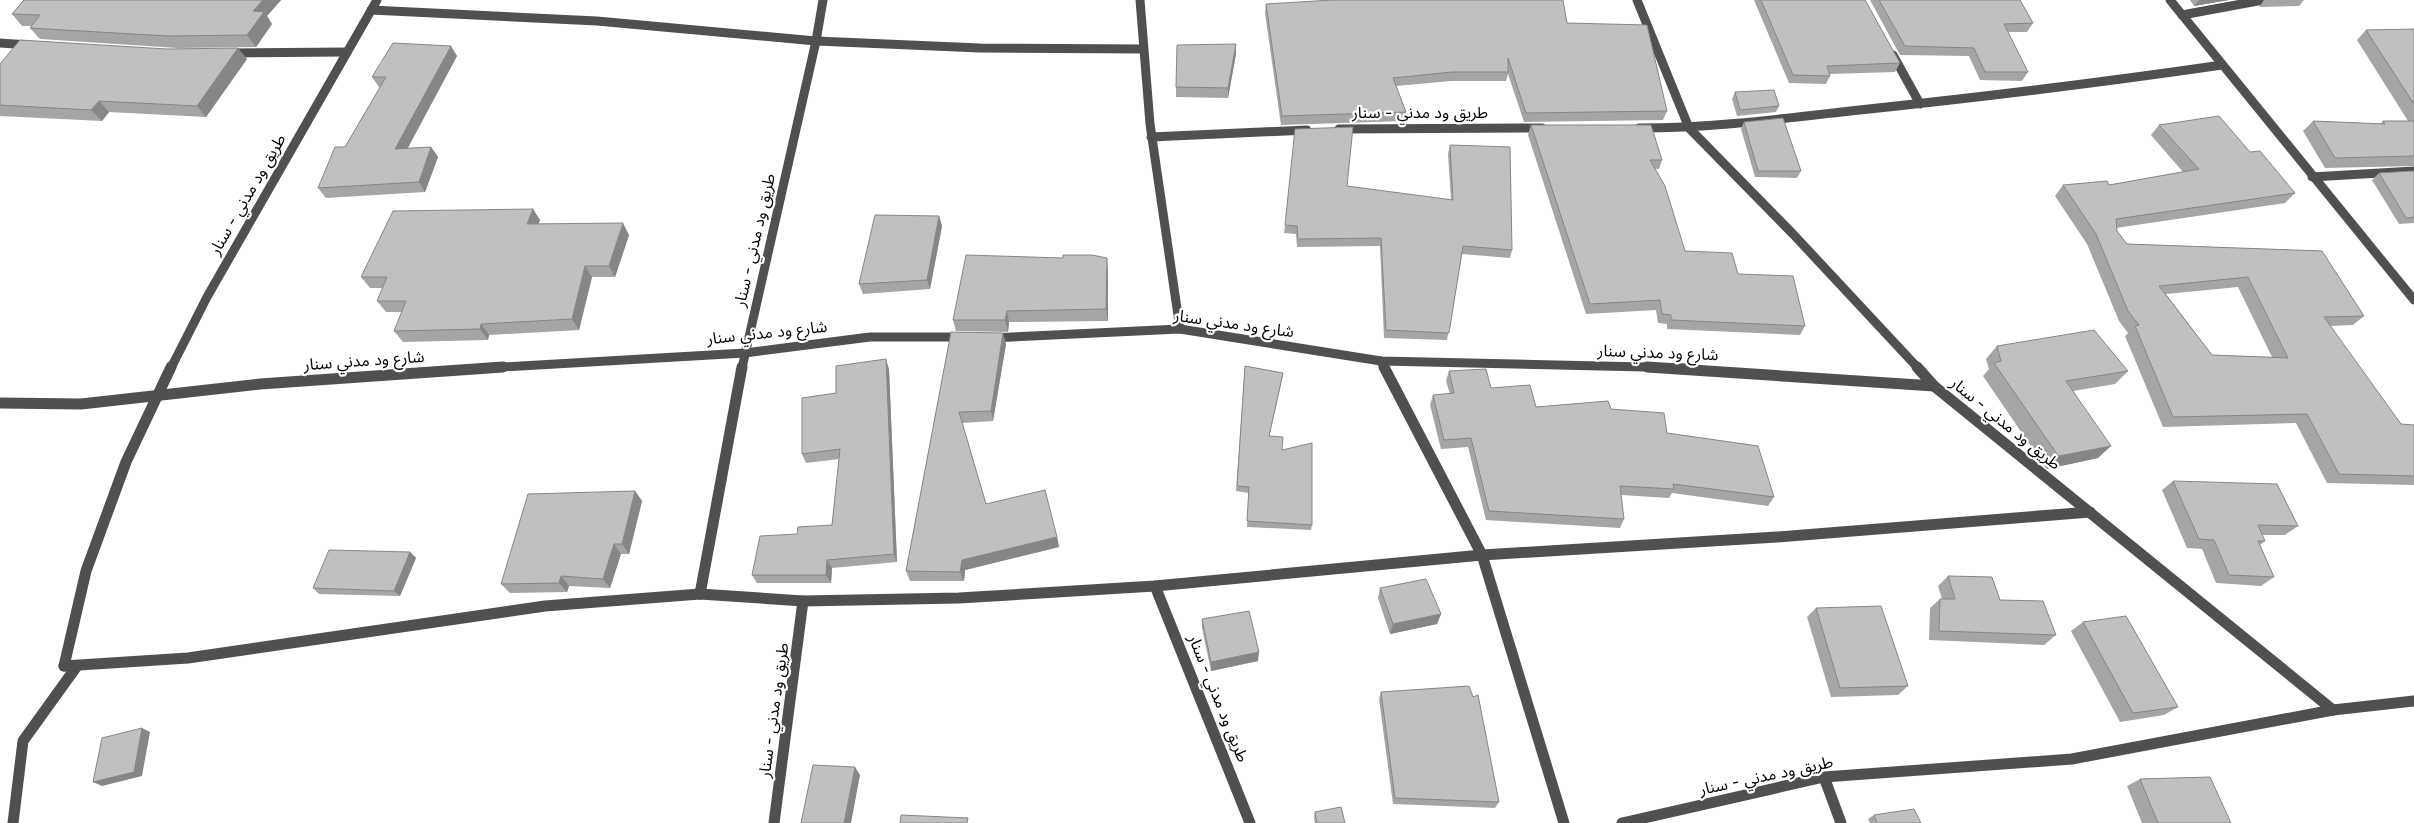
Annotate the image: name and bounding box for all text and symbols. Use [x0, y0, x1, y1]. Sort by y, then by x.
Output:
street label: طريق ود مدني - سنار [1351, 102, 1488, 125]
street label: طريق ود مدني - سنار [204, 130, 292, 260]
street label: طريق ود مدني - سنار [729, 171, 782, 310]
street label: شارع ود مدني سنار [1171, 305, 1295, 344]
street label: شارع ود مدني سنار [705, 316, 829, 351]
street label: شارع ود مدني سنار [1596, 340, 1719, 367]
street label: شارع ود مدني سنار [302, 346, 425, 377]
street label: طريق ود مدني - سنار [1944, 372, 2065, 476]
street label: طريق ود مدني - سنار [1181, 630, 1254, 766]
street label: طريق ود مدني - سنار [753, 641, 795, 780]
street label: طريق ود مدني - سنار [1696, 751, 1835, 802]

